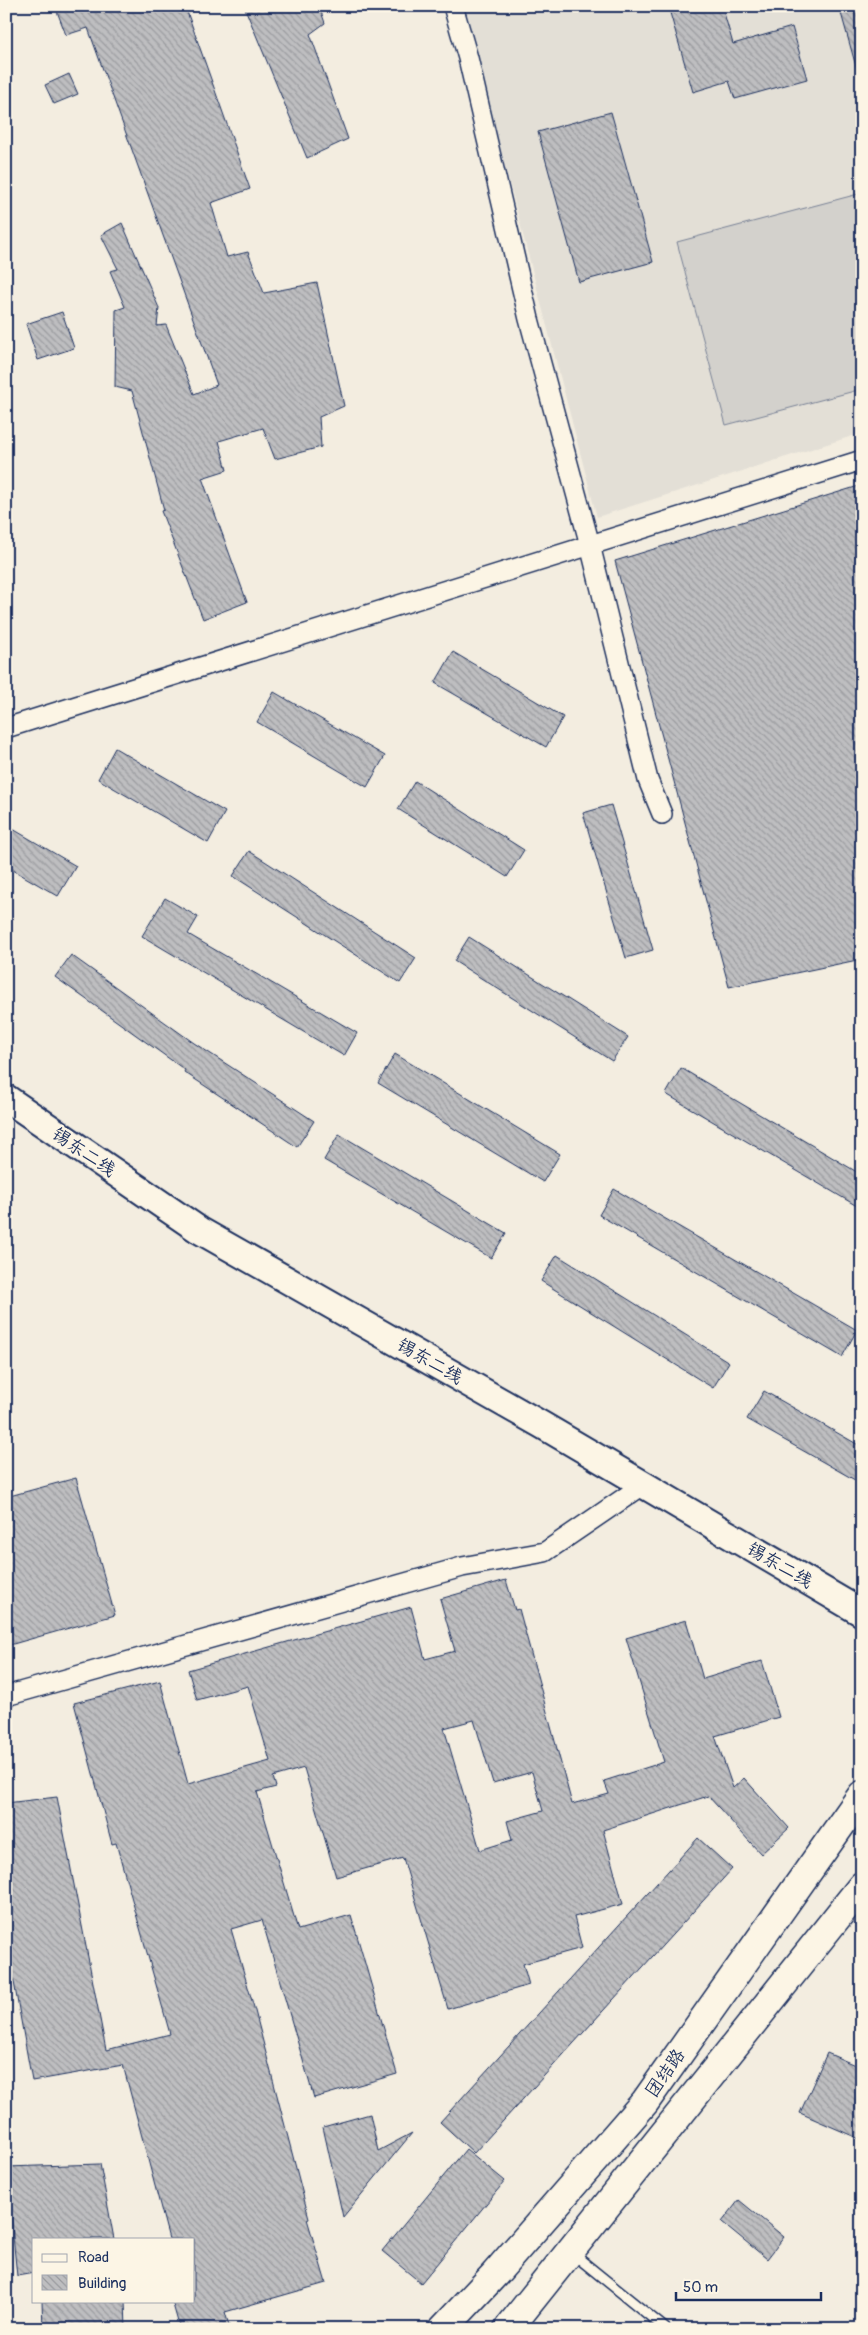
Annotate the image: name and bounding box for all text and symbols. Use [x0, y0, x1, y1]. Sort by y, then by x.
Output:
street label: 锡东二线 [47, 1123, 120, 1182]
street label: 锡东二线 [393, 1333, 467, 1389]
street label: 锡东二线 [743, 1537, 817, 1593]
street label: 团结路 [641, 2045, 690, 2102]
legend [32, 2238, 195, 2302]
text: Road [78, 2248, 109, 2267]
scale bar [676, 2270, 820, 2302]
text: Building [78, 2274, 126, 2293]
text: 50 m [683, 2278, 718, 2297]

